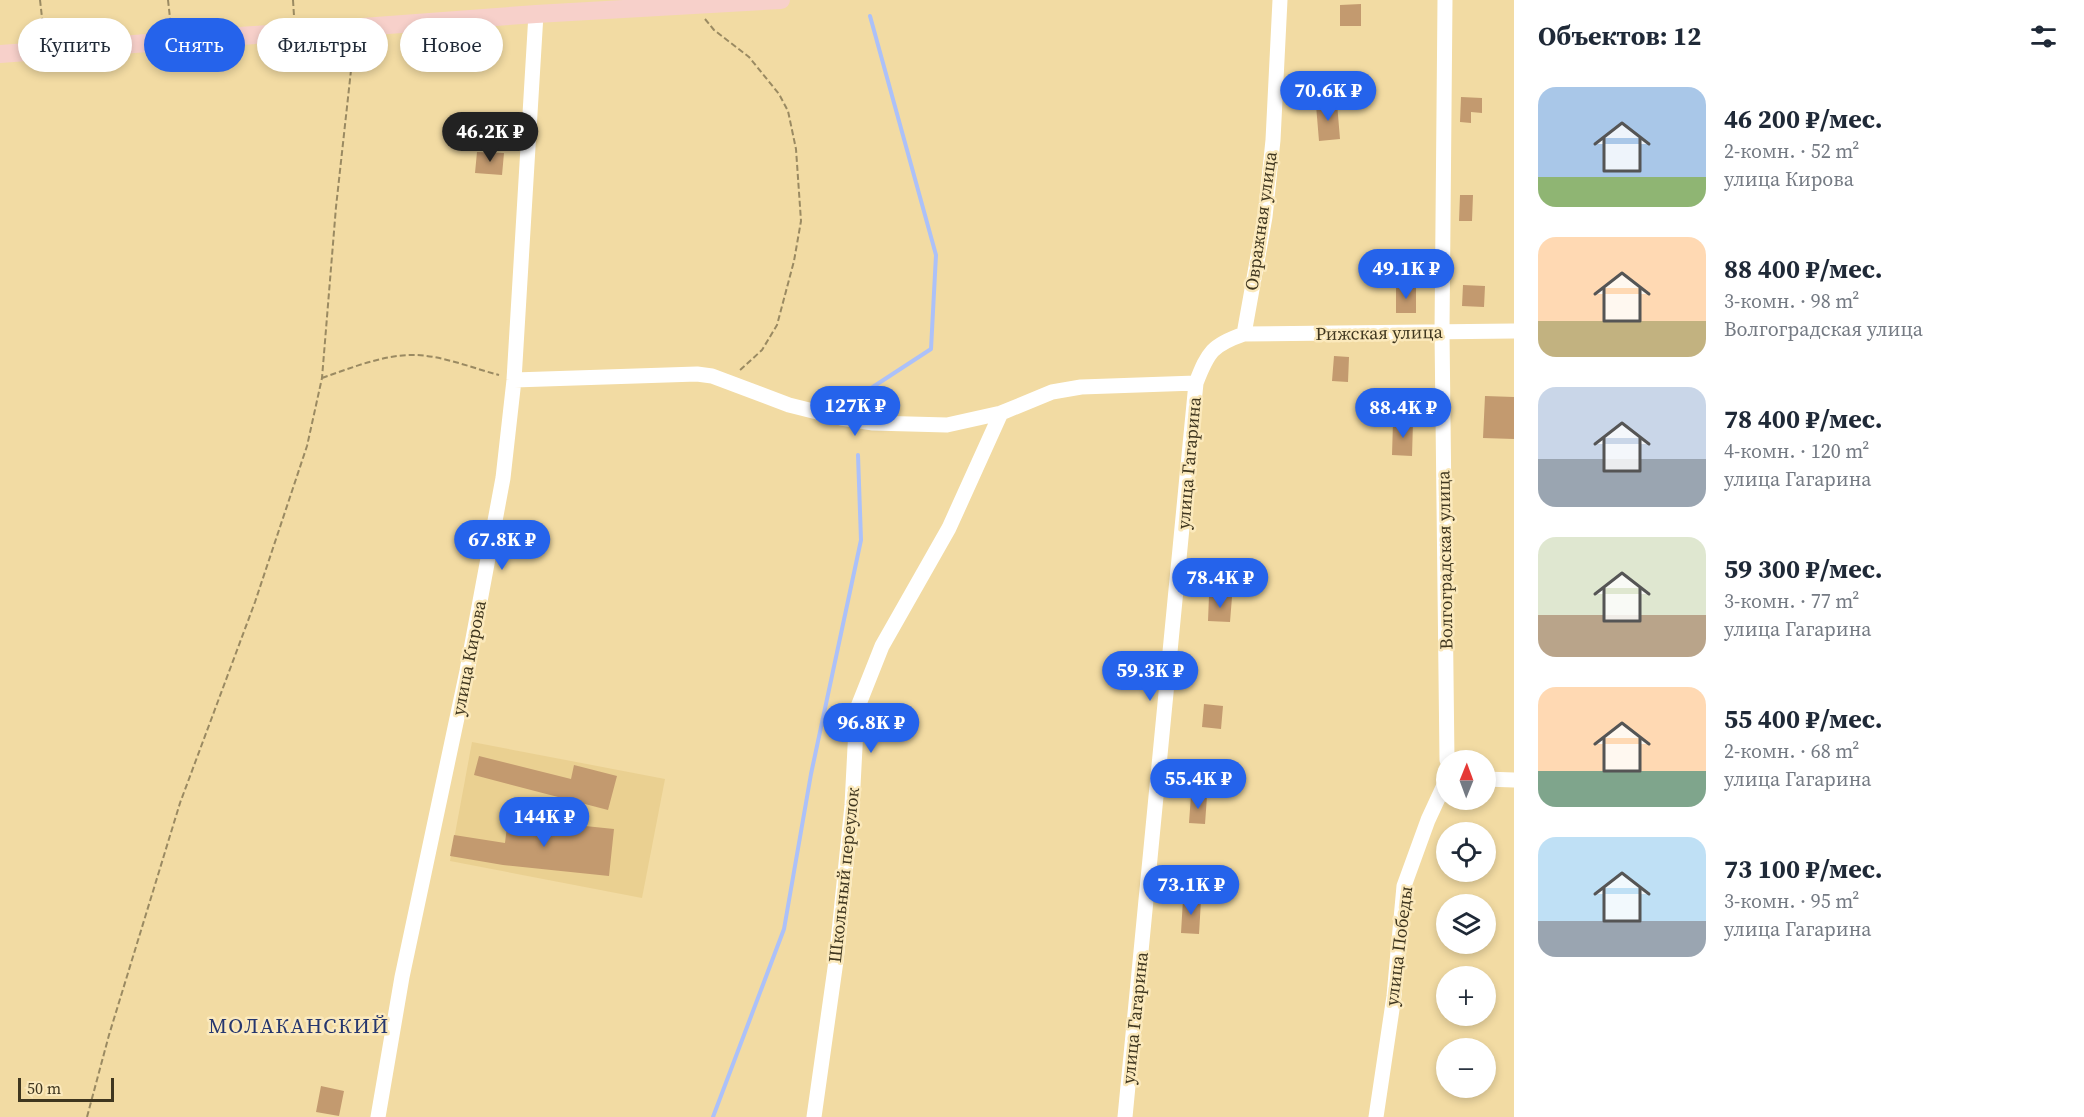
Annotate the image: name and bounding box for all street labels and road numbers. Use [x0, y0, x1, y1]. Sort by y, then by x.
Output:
street label: Овражная улица [1238, 149, 1283, 292]
street label: Рижская улица [1315, 319, 1444, 346]
street label: улица Гагарина [1170, 395, 1207, 530]
street label: Волгоградская улица [1430, 469, 1459, 650]
street label: улица Кирова [445, 597, 492, 718]
street label: Школьный переулок [822, 786, 865, 964]
street label: улица Победы [1379, 885, 1418, 1007]
street label: улица Гагарина [1115, 950, 1154, 1085]

